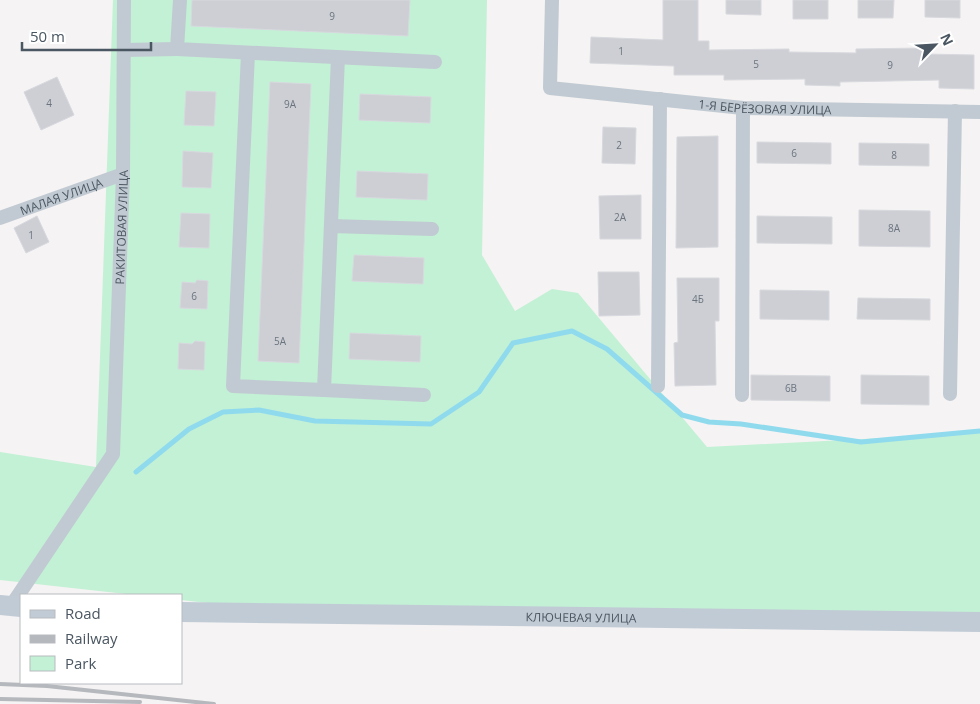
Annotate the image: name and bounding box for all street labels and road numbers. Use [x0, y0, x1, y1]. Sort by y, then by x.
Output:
street label: 1-Я БЕРЁЗОВАЯ УЛИЦА [698, 95, 832, 118]
street label: РАКИТОВАЯ УЛИЦА [111, 169, 132, 285]
street label: МАЛАЯ УЛИЦА [18, 173, 105, 219]
street label: КЛЮЧЕВАЯ УЛИЦА [525, 608, 637, 626]

